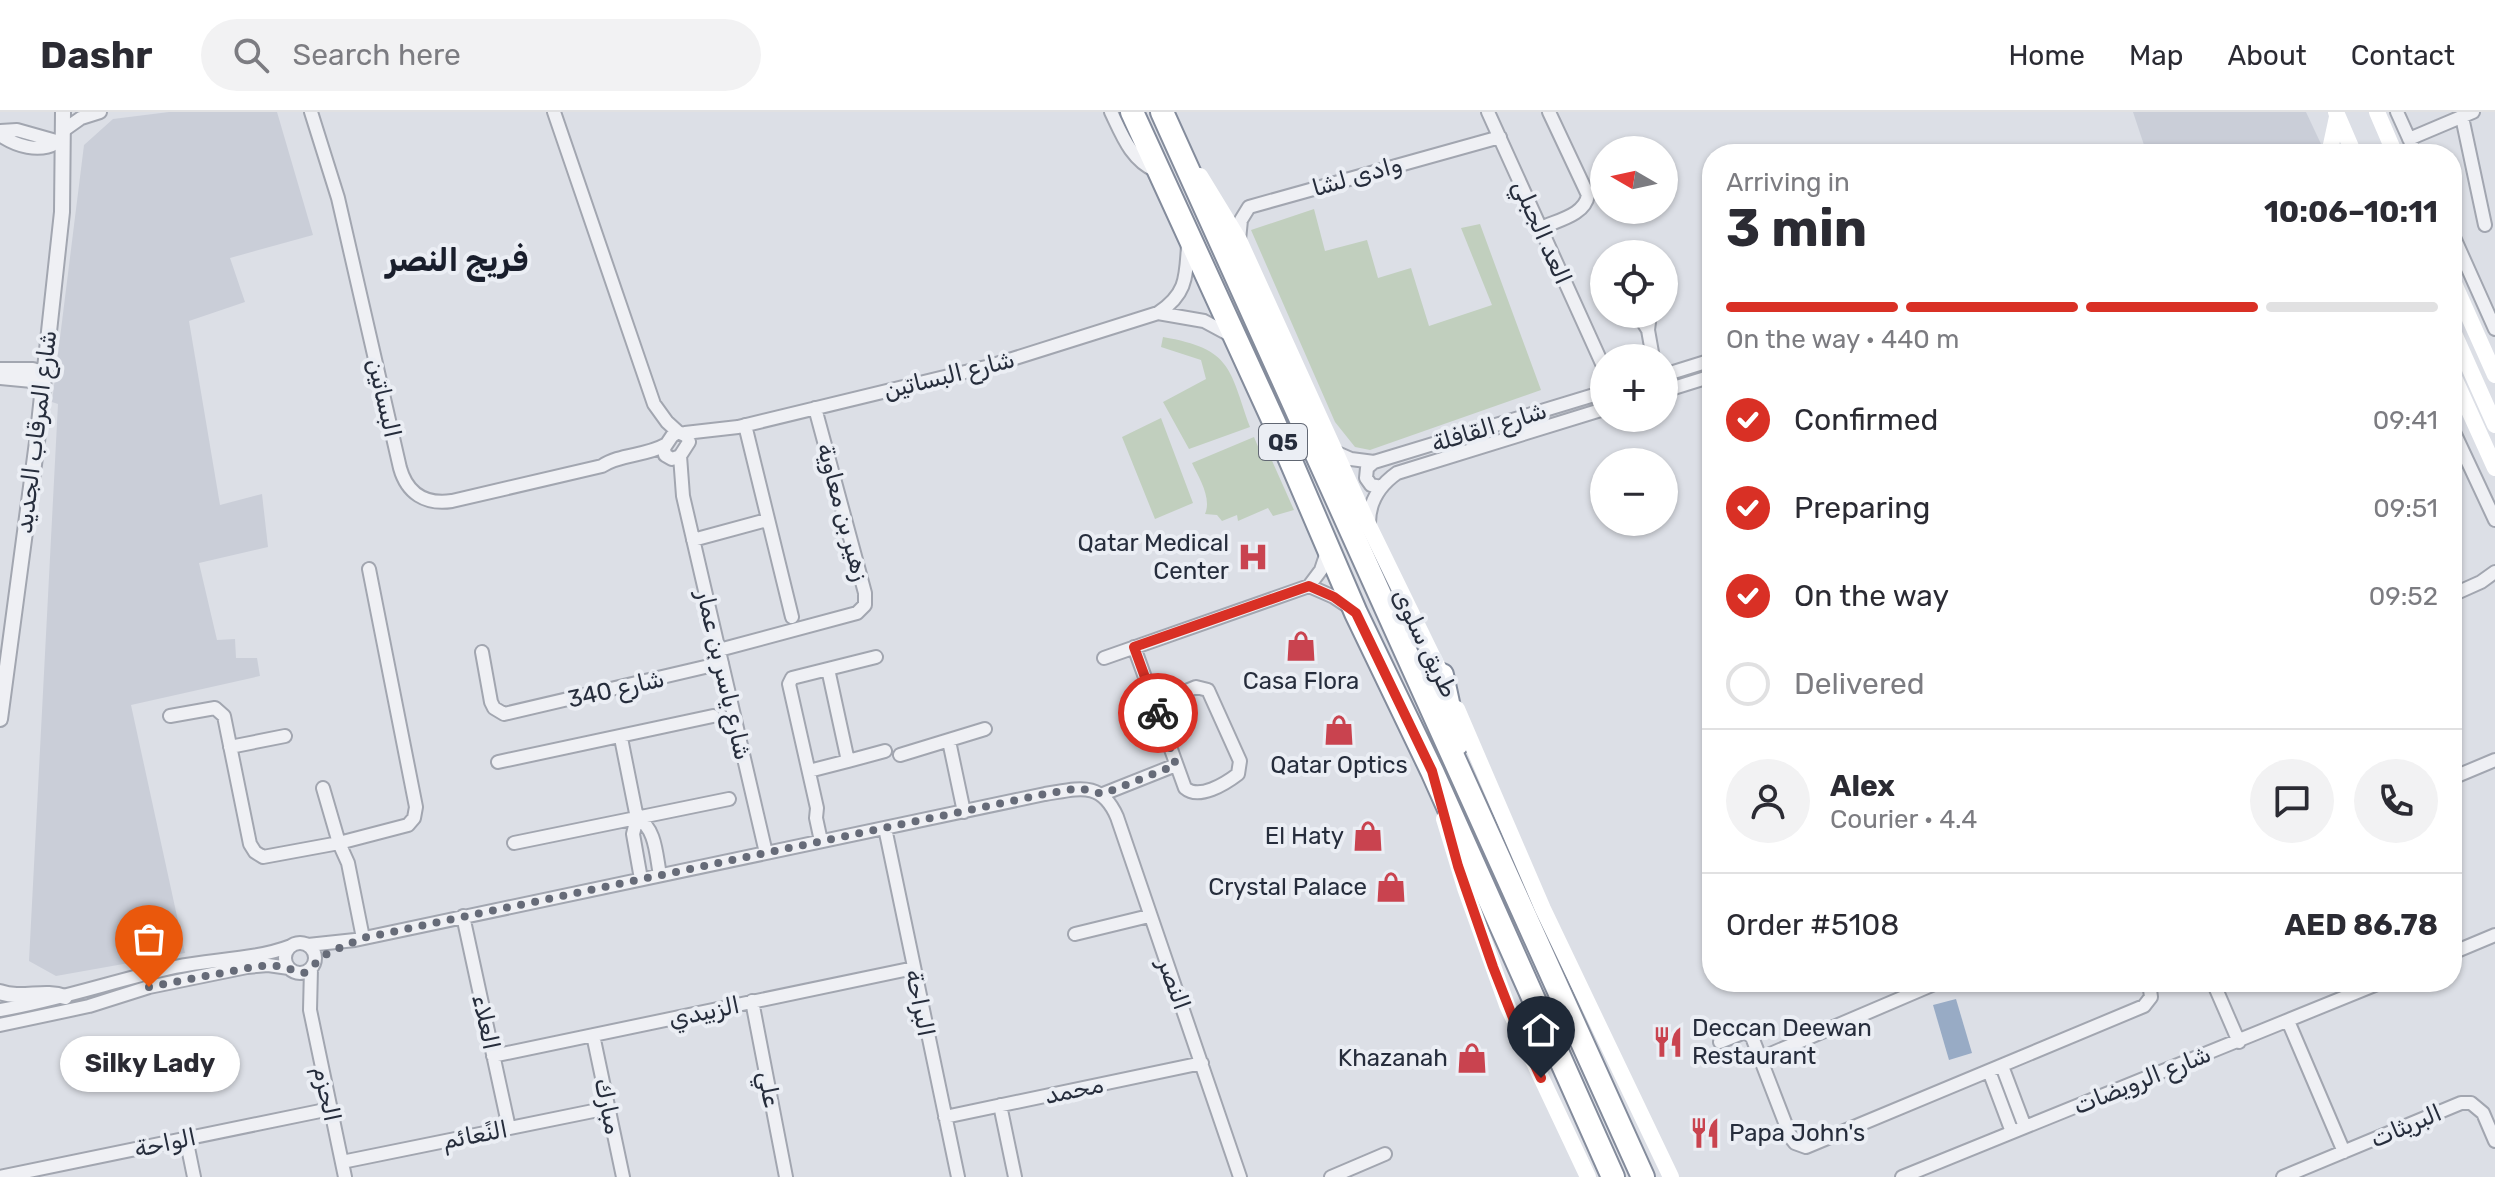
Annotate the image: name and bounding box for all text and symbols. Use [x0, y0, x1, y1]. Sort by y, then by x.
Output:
search box [201, 19, 761, 91]
text: Dashr [40, 32, 153, 78]
icon: search [229, 33, 273, 77]
text: Search here [293, 37, 461, 73]
text: Home [2008, 39, 2085, 72]
text: Map [2129, 39, 2183, 72]
text: About [2227, 39, 2307, 72]
text: Contact [2351, 39, 2455, 72]
north arrow [1590, 136, 1678, 224]
map controls [1590, 136, 1678, 536]
street label: وادى لشا [1309, 150, 1405, 202]
text: Arriving in [1726, 167, 1850, 198]
street label: العد الجبلي [1503, 175, 1577, 290]
text: 10:06–10:11 [2264, 194, 2438, 230]
text: 3 min [1726, 197, 1867, 259]
button: locate [1590, 240, 1678, 328]
district label: فريج النصر [384, 241, 528, 282]
text: On the way · 440 m [1726, 324, 1959, 355]
street label: شارع المرقاب الجديد [10, 329, 64, 536]
button: + [1590, 344, 1678, 432]
street label: شارع البساتين [881, 345, 1018, 407]
street label: البساتين [361, 356, 407, 440]
street label: شارع القافلة [1428, 396, 1551, 460]
icon: check [1726, 398, 1770, 442]
text: Confirmed [1794, 402, 1938, 438]
text: 09:41 [2373, 405, 2438, 436]
road number: Q5 [1259, 424, 1307, 460]
street label: زهير بن معاوية [811, 440, 875, 584]
button: − [1590, 448, 1678, 536]
icon: check [1726, 486, 1770, 530]
text: Preparing [1794, 490, 1930, 526]
text: 09:51 [2373, 493, 2438, 524]
place label: Qatar Medical Center [1078, 529, 1229, 585]
hospital icon: Qatar Medical Center [1236, 540, 1270, 574]
icon: check [1726, 574, 1770, 618]
text: On the way [1794, 578, 1949, 614]
text: 09:52 [2369, 581, 2438, 612]
street label: طريق سلوى [1387, 584, 1463, 702]
street label: شارع ياسر بن عمار [688, 585, 757, 763]
shop icon: Casa Flora [1284, 629, 1318, 663]
street label: شارع 340 [565, 664, 667, 716]
text: Delivered [1794, 666, 1925, 702]
place label: Casa Flora [1243, 667, 1359, 695]
courier [1118, 673, 1198, 753]
icon: bike [1136, 691, 1180, 735]
shop icon: Qatar Optics [1322, 713, 1356, 747]
place label: Qatar Optics [1270, 751, 1408, 779]
button: person [1726, 759, 1810, 843]
button: chat [2250, 759, 2334, 843]
button: phone [2354, 759, 2438, 843]
text: Alex [1830, 768, 1895, 804]
text: Courier · 4.4 [1830, 804, 1977, 835]
shop icon: El Haty [1351, 819, 1385, 853]
place label: El Haty [1265, 822, 1344, 850]
shop icon: Crystal Palace [1374, 870, 1408, 904]
place label: Crystal Palace [1208, 873, 1367, 901]
pin [115, 905, 183, 987]
text: Order #5108 [1726, 907, 1899, 943]
text: AED 86.78 [2285, 907, 2438, 943]
icon: bag [127, 917, 171, 961]
street label: النصر [1151, 953, 1196, 1013]
street label: البراحة [900, 967, 940, 1039]
street label: الزبيدي [666, 991, 743, 1036]
street label: العلاء [466, 992, 506, 1052]
pin [1507, 996, 1575, 1078]
icon: home [1519, 1008, 1563, 1052]
place label: Deccan Deewan Restaurant [1692, 1014, 1872, 1070]
restaurant icon: Deccan Deewan Restaurant [1651, 1025, 1685, 1059]
callout: Silky Lady [59, 1035, 239, 1091]
street label: شارع الرويضات [2069, 1040, 2216, 1122]
shop icon: Khazanah [1455, 1041, 1489, 1075]
place label: Khazanah [1338, 1044, 1448, 1072]
text: Silky Lady [85, 1048, 215, 1079]
street label: الحزم [306, 1064, 346, 1124]
street label: علي [748, 1068, 786, 1110]
street label: محمد [1042, 1070, 1106, 1110]
street label: مبارك [588, 1075, 628, 1137]
street label: البريثات [2366, 1099, 2446, 1153]
street label: النًعائم [440, 1115, 510, 1156]
restaurant icon: Papa John's [1688, 1116, 1722, 1150]
place label: Papa John's [1729, 1119, 1865, 1147]
street label: الواحة [132, 1123, 198, 1163]

